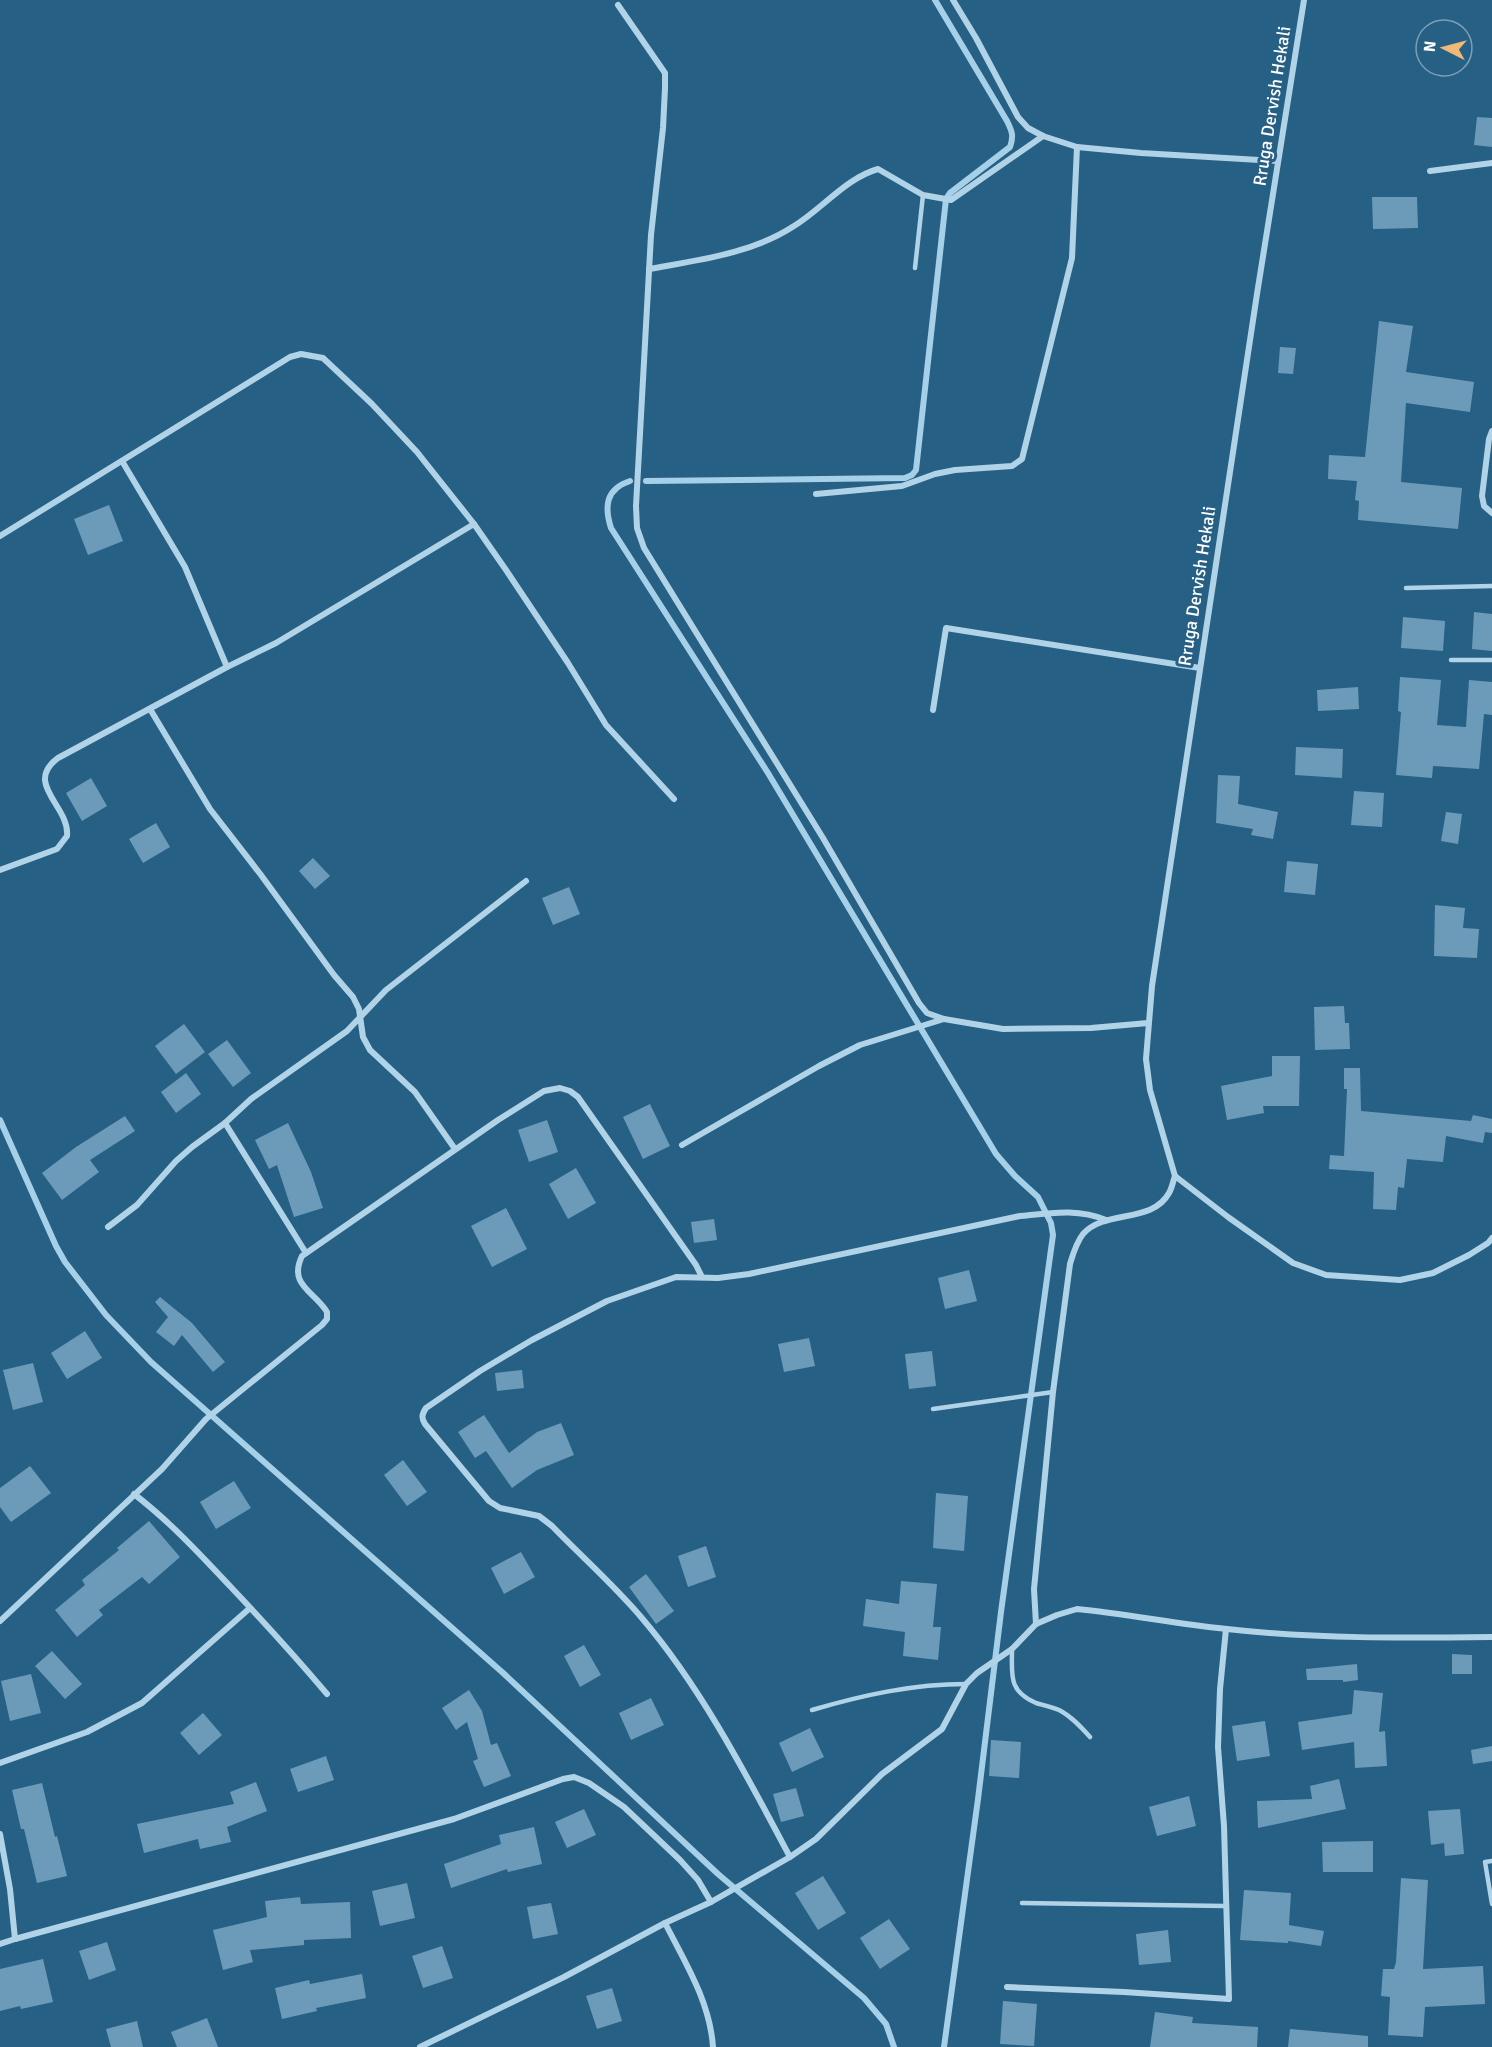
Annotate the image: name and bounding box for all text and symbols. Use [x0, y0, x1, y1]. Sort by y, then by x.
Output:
north arrow [1414, 18, 1474, 78]
street label: Rruga Dervish Hekali [1248, 24, 1296, 188]
text: N [1420, 40, 1441, 53]
street label: Rruga Dervish Hekali [1173, 504, 1221, 668]

